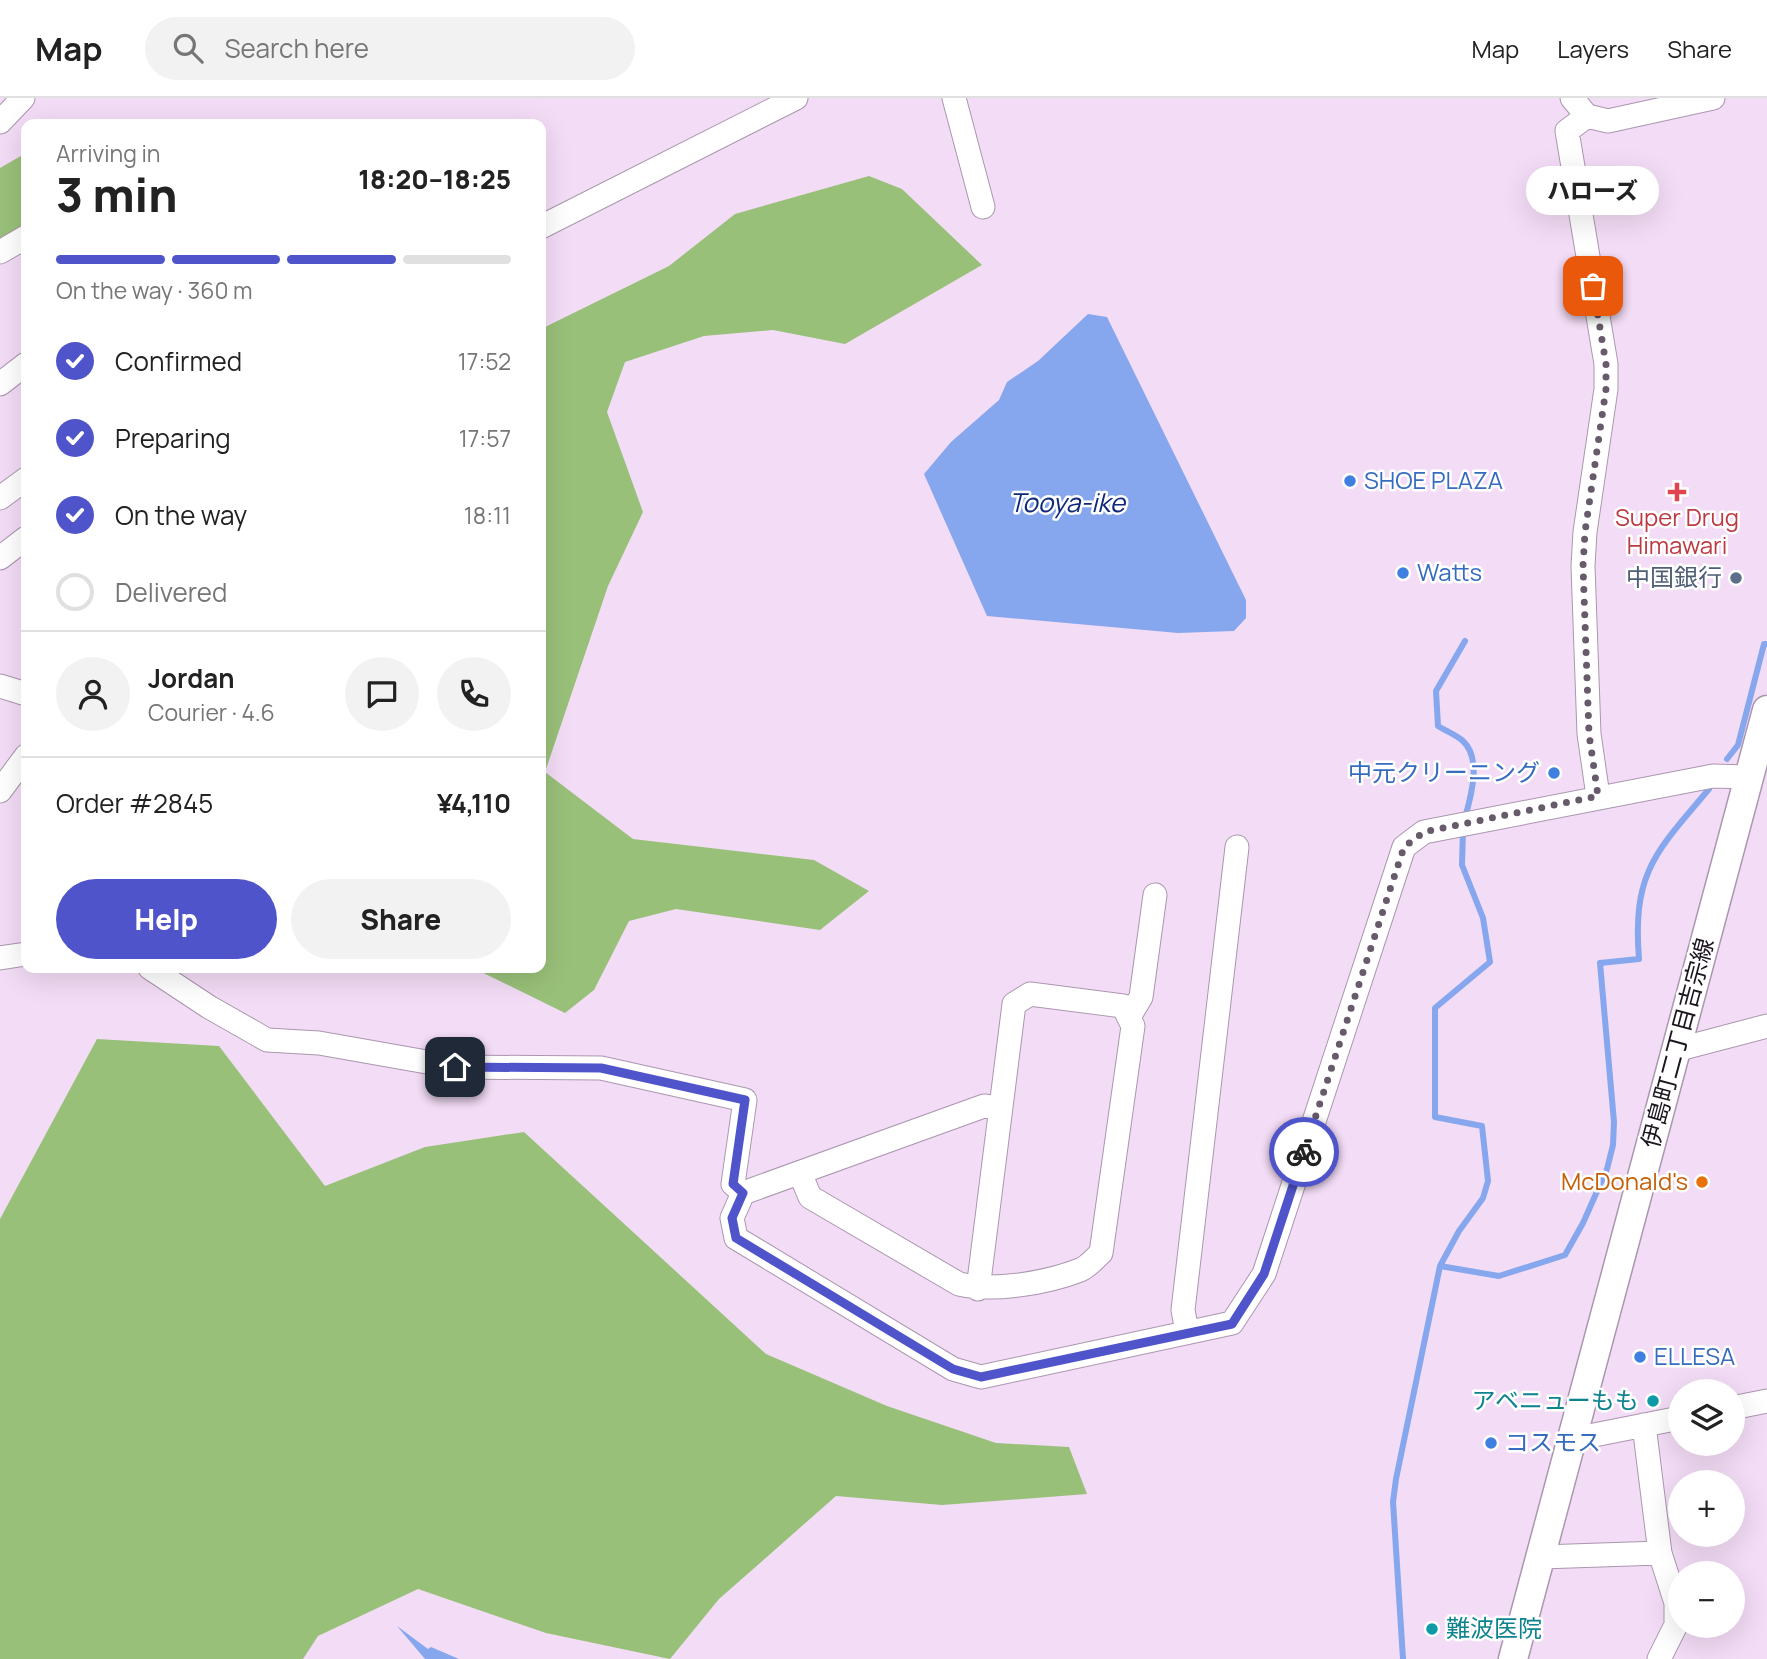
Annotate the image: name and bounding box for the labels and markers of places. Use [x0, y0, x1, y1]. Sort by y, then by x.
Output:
callout: ハローズ [1526, 167, 1660, 216]
pin [1563, 256, 1623, 316]
place label: SHOE PLAZA [1364, 463, 1503, 496]
marker: SHOE PLAZA [1342, 473, 1358, 489]
marker: Super Drug Himawari [1669, 484, 1685, 500]
place label: Super Drug Himawari [1615, 500, 1739, 561]
place label: Watts [1417, 555, 1482, 588]
place label: 中国銀行 [1626, 560, 1722, 593]
marker: Watts [1395, 565, 1411, 581]
marker: 中国銀行 [1728, 570, 1744, 586]
place label: 中元クリーニング [1348, 755, 1540, 788]
marker: 中元クリーニング [1546, 765, 1562, 781]
pin [425, 1037, 485, 1097]
place label: McDonald's [1561, 1164, 1688, 1197]
marker: McDonald's [1694, 1174, 1710, 1190]
place label: ELLESA [1654, 1339, 1735, 1372]
marker: ELLESA [1632, 1349, 1648, 1365]
place label: アベニューもも [1471, 1383, 1639, 1416]
marker: アベニューもも [1645, 1393, 1661, 1409]
place label: コスモス [1505, 1425, 1601, 1458]
marker: コスモス [1483, 1435, 1499, 1451]
place label: 難波医院 [1446, 1611, 1542, 1644]
marker: 難波医院 [1424, 1621, 1440, 1637]

